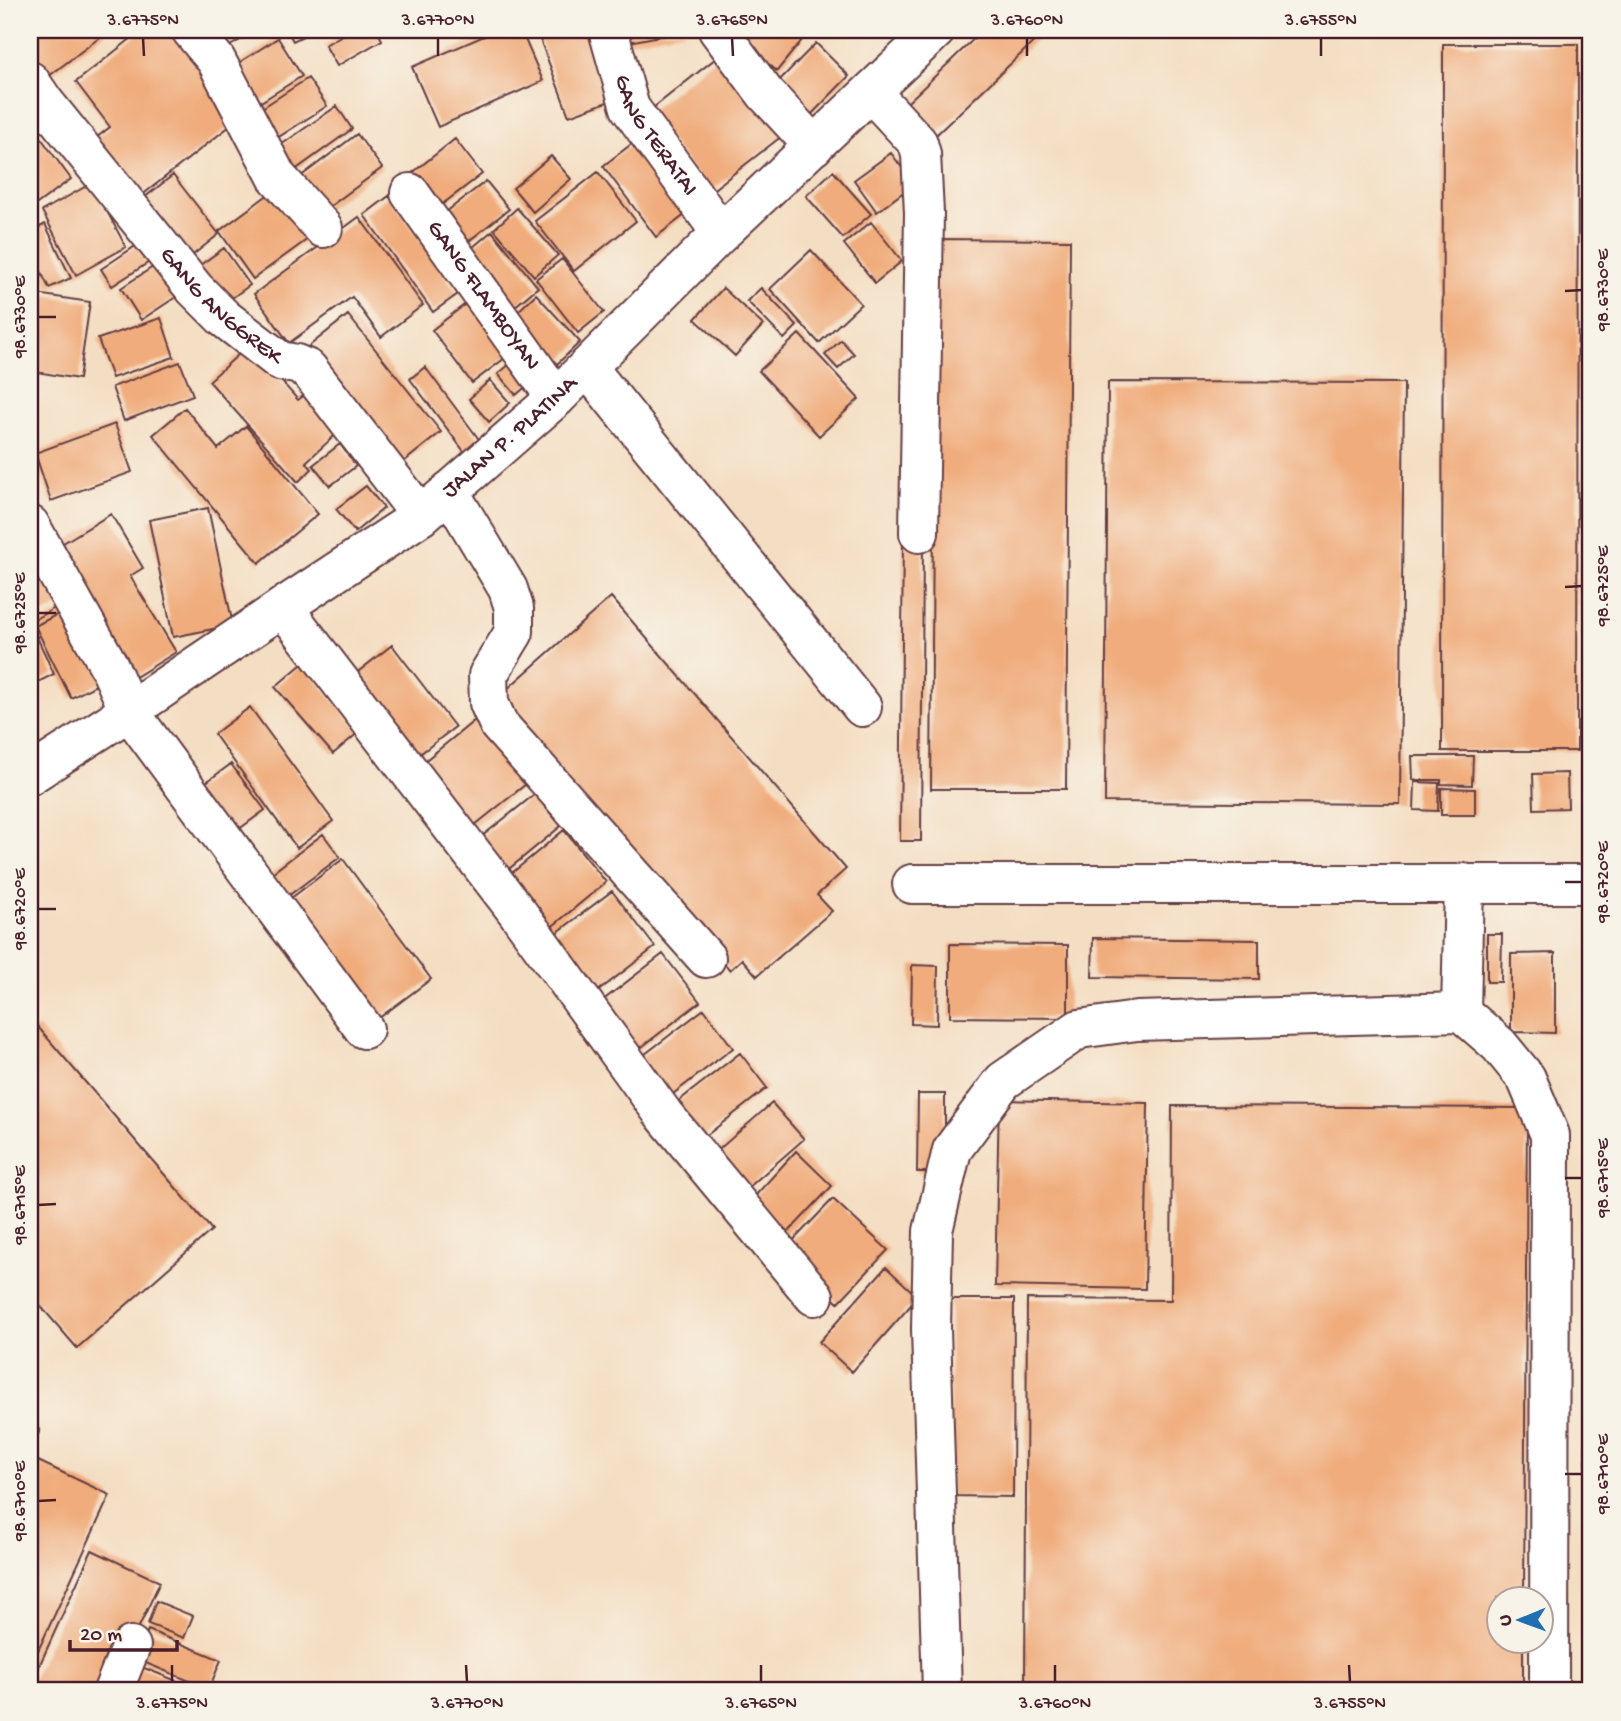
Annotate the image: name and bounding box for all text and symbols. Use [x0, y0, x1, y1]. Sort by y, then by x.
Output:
text: 3.6775°N [106, 11, 179, 32]
text: 3.6770°N [401, 11, 474, 32]
text: 3.6765°N [695, 11, 768, 32]
text: 3.6760°N [990, 11, 1063, 32]
text: 3.6755°N [1284, 11, 1357, 32]
street label: GANG TERATAI [608, 72, 703, 202]
street label: GANG FLAMBOYAN [421, 215, 546, 376]
street label: GANG ANGGREK [153, 242, 289, 372]
text: 98.6730°E [1594, 248, 1615, 332]
text: 98.6730°E [11, 275, 32, 359]
street label: JALAN P. PLATINA [437, 370, 584, 504]
text: 98.6725°E [1594, 545, 1615, 627]
text: 98.6725°E [11, 572, 32, 654]
text: 98.6720°E [1594, 841, 1615, 924]
text: 98.6720°E [11, 868, 32, 951]
text: 98.6715°E [1594, 1138, 1615, 1219]
text: 98.6715°E [11, 1165, 32, 1246]
text: 98.6710°E [1594, 1433, 1615, 1515]
text: 98.6710°E [11, 1460, 32, 1542]
north arrow [1484, 1584, 1554, 1654]
scale bar [70, 1609, 177, 1653]
text: U [1495, 1615, 1518, 1626]
text: 20 m [80, 1624, 122, 1649]
text: 3.6775°N [135, 1694, 208, 1715]
text: 3.6770°N [430, 1694, 503, 1715]
text: 3.6765°N [724, 1694, 797, 1715]
text: 3.6760°N [1018, 1694, 1091, 1715]
text: 3.6755°N [1313, 1694, 1386, 1715]

